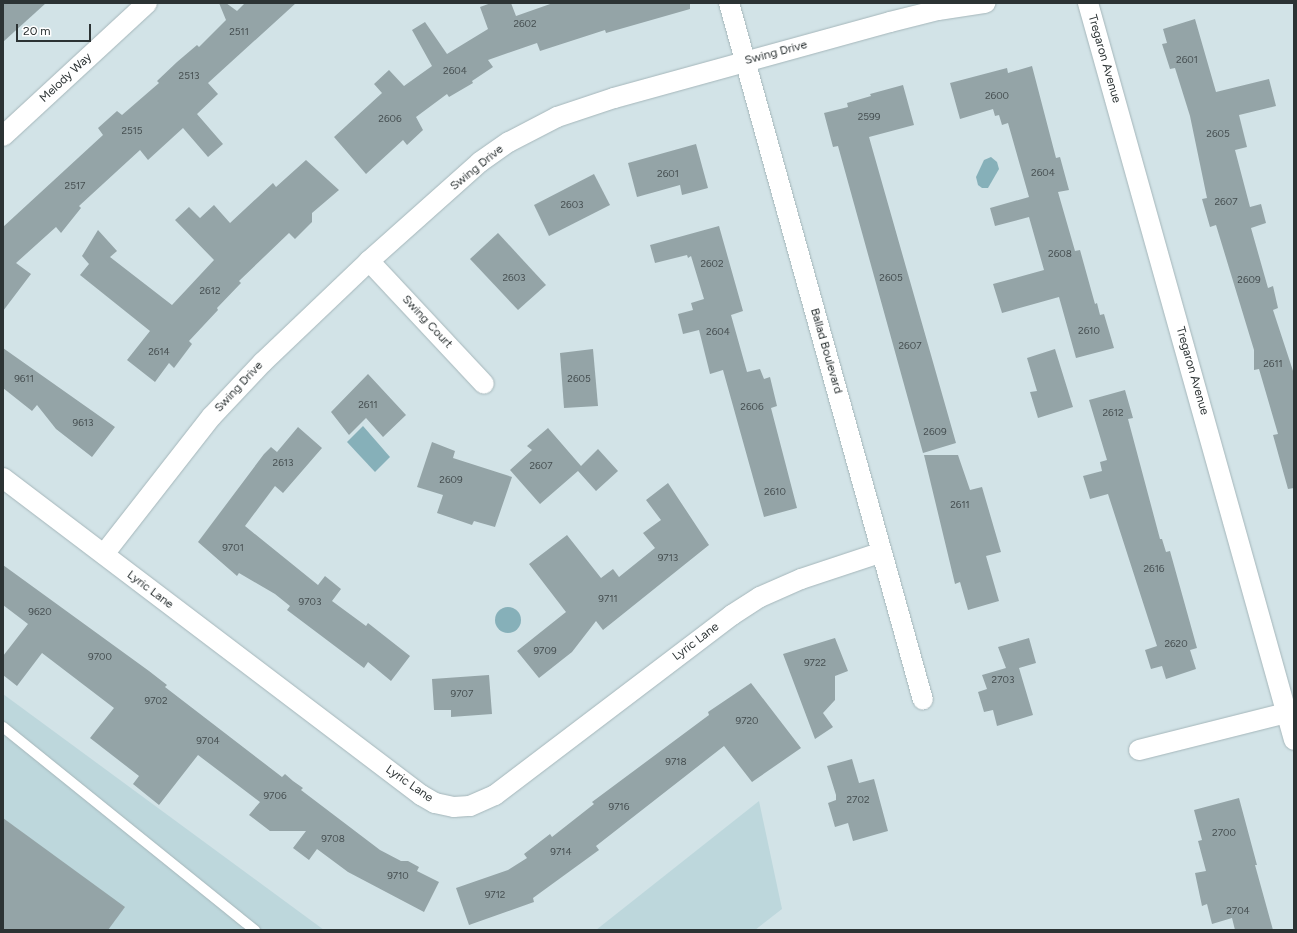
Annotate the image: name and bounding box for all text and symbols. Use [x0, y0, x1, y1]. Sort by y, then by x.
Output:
street label: Tregaron Avenue [1085, 13, 1123, 105]
scale bar [18, 16, 93, 42]
house number: 2602 [513, 18, 537, 30]
text: 20 m [23, 24, 51, 38]
house number: 2511 [229, 26, 249, 38]
street label: Swing Drive [743, 38, 809, 68]
street label: Melody Way [37, 50, 95, 106]
house number: 2601 [1176, 54, 1198, 66]
house number: 2604 [443, 65, 467, 77]
house number: 2513 [179, 70, 199, 82]
house number: 2600 [985, 90, 1009, 102]
house number: 2599 [858, 111, 880, 123]
house number: 2606 [378, 113, 402, 125]
house number: 2515 [121, 125, 143, 137]
house number: 2605 [1206, 128, 1230, 140]
street label: Swing Drive [448, 142, 506, 194]
house number: 2604 [1031, 167, 1055, 179]
house number: 2601 [657, 168, 679, 180]
house number: 2517 [65, 180, 85, 192]
house number: 2607 [1214, 196, 1238, 208]
house number: 2603 [560, 199, 584, 211]
house number: 2608 [1048, 248, 1072, 260]
house number: 2602 [700, 258, 724, 270]
house number: 2603 [502, 272, 526, 284]
house number: 2605 [879, 272, 903, 284]
house number: 2609 [1237, 274, 1261, 286]
house number: 2612 [200, 285, 220, 297]
street label: Swing Court [399, 293, 455, 351]
street label: Ballad Boulevard [807, 307, 845, 395]
house number: 2610 [1078, 325, 1100, 337]
street label: Tregaron Avenue [1173, 325, 1211, 417]
house number: 2604 [706, 326, 730, 338]
house number: 2607 [898, 340, 922, 352]
house number: 2614 [148, 346, 170, 358]
house number: 2611 [1263, 358, 1283, 370]
street label: Swing Drive [212, 359, 266, 415]
house number: 9611 [14, 373, 34, 385]
house number: 2605 [567, 373, 591, 385]
house number: 2611 [358, 399, 378, 411]
house number: 2606 [740, 401, 764, 413]
house number: 2612 [1103, 407, 1123, 419]
house number: 9613 [73, 417, 93, 429]
house number: 2609 [923, 426, 947, 438]
house number: 2613 [273, 457, 293, 469]
house number: 2607 [529, 460, 553, 472]
house number: 2609 [439, 474, 463, 486]
house number: 2610 [764, 486, 786, 498]
house number: 2611 [950, 499, 970, 511]
house number: 9701 [222, 542, 244, 554]
house number: 9713 [658, 552, 678, 564]
house number: 2616 [1143, 563, 1165, 575]
street label: Lyric Lane [124, 568, 176, 612]
house number: 9711 [598, 593, 618, 605]
house number: 9703 [299, 596, 321, 608]
house number: 9620 [28, 606, 52, 618]
street label: Lyric Lane [670, 620, 722, 664]
house number: 2620 [1164, 638, 1188, 650]
house number: 9709 [533, 645, 557, 657]
house number: 9700 [88, 651, 112, 663]
house number: 9722 [804, 657, 826, 669]
house number: 2703 [992, 674, 1014, 686]
house number: 9707 [451, 688, 473, 700]
house number: 9702 [144, 695, 168, 707]
house number: 9720 [735, 715, 759, 727]
house number: 9704 [196, 735, 220, 747]
house number: 9718 [665, 756, 687, 768]
street label: Lyric Lane [383, 763, 435, 805]
house number: 9706 [263, 790, 287, 802]
house number: 2702 [847, 794, 869, 806]
house number: 9716 [609, 801, 629, 813]
house number: 2700 [1212, 827, 1236, 839]
house number: 9708 [321, 833, 345, 845]
house number: 9714 [550, 846, 572, 858]
house number: 9710 [387, 870, 409, 882]
house number: 9712 [485, 889, 505, 901]
house number: 2704 [1226, 905, 1250, 917]

